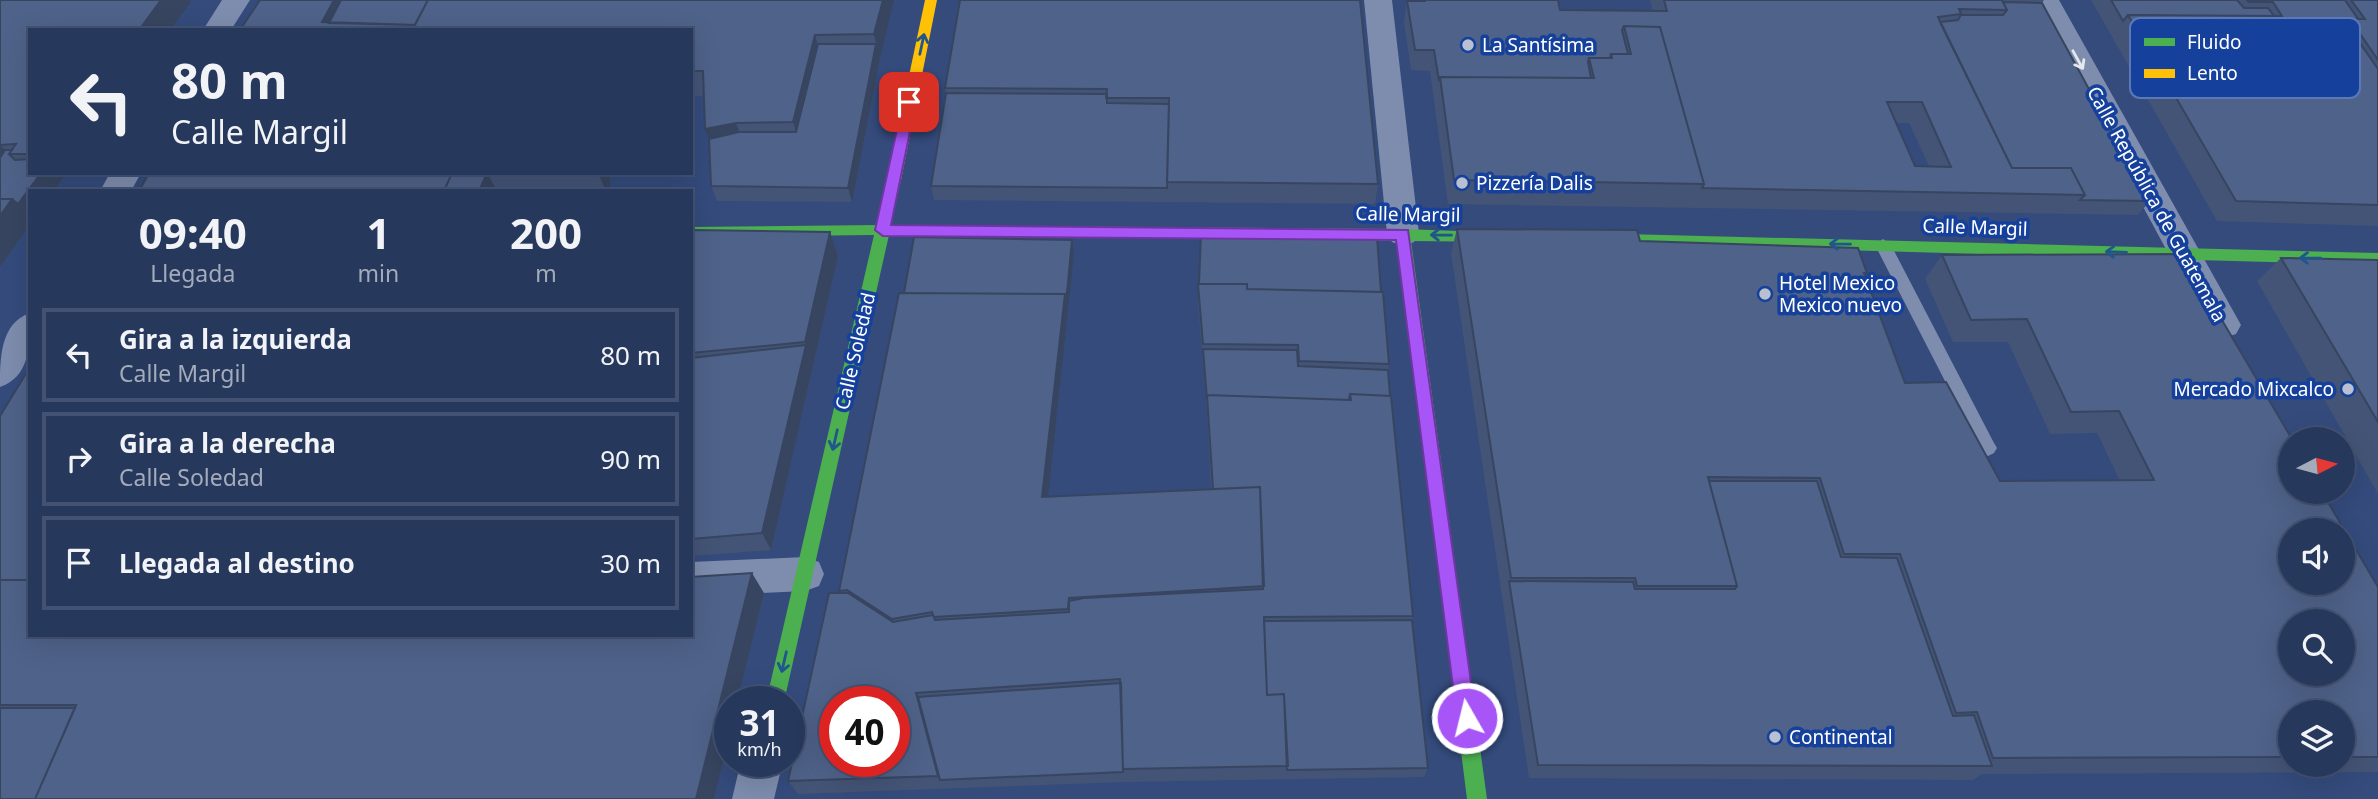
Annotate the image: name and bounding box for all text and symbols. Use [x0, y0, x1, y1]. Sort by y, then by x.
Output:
legend [2130, 18, 2360, 98]
text: Fluido [2187, 29, 2242, 55]
place label: La Santísima [1482, 32, 1595, 58]
one-way arrow [915, 33, 929, 56]
marker: La Santísima [1460, 37, 1476, 53]
text: 80 m [171, 47, 288, 113]
one-way arrow [2072, 49, 2085, 70]
icon: left [56, 56, 147, 147]
text: Lento [2187, 60, 2238, 86]
pin [879, 72, 939, 132]
street label: Calle República de Guatemala [2081, 82, 2233, 326]
icon: arrive [890, 83, 928, 121]
text: Calle Margil [171, 110, 348, 153]
place label: Pizzería Dalis [1476, 170, 1593, 196]
marker: Pizzería Dalis [1454, 175, 1470, 191]
street label: Calle Margil [1355, 200, 1461, 228]
text: 09:40 [139, 204, 247, 261]
text: 1 [366, 204, 390, 261]
text: 200 [510, 204, 582, 261]
street label: Calle Margil [1922, 212, 2028, 242]
one-way arrow [1430, 228, 1453, 242]
one-way arrow [1829, 237, 1852, 250]
one-way arrow [2105, 246, 2128, 259]
one-way arrow [2299, 251, 2322, 264]
text: Llegada [150, 257, 235, 289]
text: min [358, 257, 399, 289]
text: m [535, 257, 557, 289]
place label: Hotel Mexico Mexico nuevo [1779, 270, 1902, 318]
marker: Hotel Mexico Mexico nuevo [1757, 286, 1773, 302]
street label: Calle Soledad [829, 290, 881, 412]
text: Gira a la izquierda [119, 321, 352, 357]
icon: left [60, 336, 98, 374]
text: 80 m [600, 337, 661, 373]
text: Calle Margil [119, 357, 246, 389]
place label: Mercado Mixcalco [2174, 376, 2334, 402]
marker: Mercado Mixcalco [2340, 381, 2356, 397]
text: Gira a la derecha [119, 425, 336, 461]
north arrow [2278, 427, 2356, 504]
map controls [2278, 427, 2355, 777]
one-way arrow [828, 428, 841, 451]
icon: right [60, 440, 98, 478]
text: 90 m [600, 441, 661, 477]
text: Calle Soledad [119, 461, 264, 493]
button: sound [2278, 518, 2355, 595]
icon: arrive [60, 544, 98, 582]
text: Llegada al destino [119, 545, 355, 581]
text: 30 m [600, 545, 661, 581]
button: search [2278, 609, 2355, 686]
one-way arrow [777, 650, 791, 673]
position arrow [1430, 681, 1504, 755]
speed limit sign: 40 [819, 686, 910, 777]
text: 31 [739, 699, 780, 746]
button: layers [2278, 700, 2355, 777]
place label: Continental [1789, 724, 1893, 750]
marker: Continental [1767, 729, 1783, 745]
text: km/h [737, 737, 782, 761]

